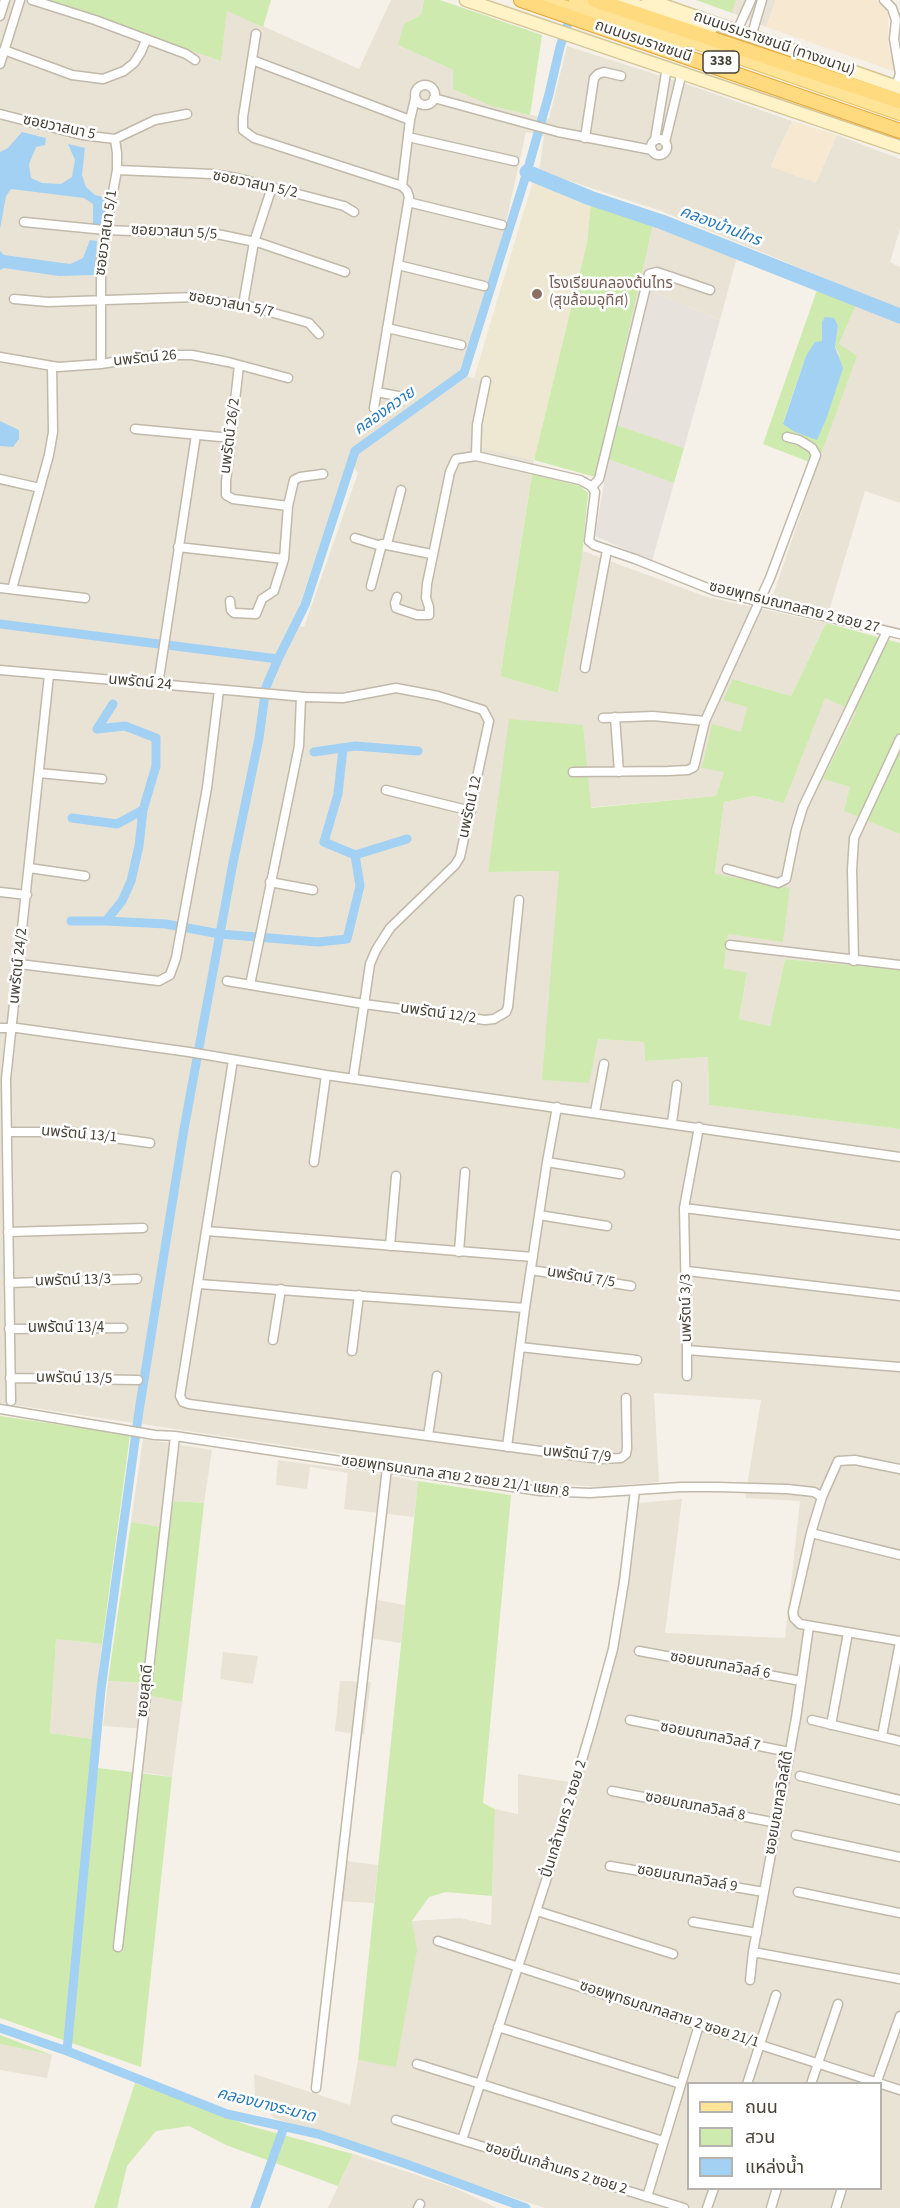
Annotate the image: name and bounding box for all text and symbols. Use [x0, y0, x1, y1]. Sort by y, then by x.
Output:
street label: ถนนบรมราชชนนี (ทางขนาน) [691, 8, 857, 80]
street label: ถนนบรมราชชนนี [592, 17, 694, 67]
road number: 338 [703, 51, 739, 73]
street label: ซอยวาสนา 5 [21, 112, 97, 144]
street label: ซอยวาสนา 5/2 [211, 167, 299, 203]
street label: ซอยวาสนา 5/1 [92, 189, 122, 277]
water label: คลองบ้านไทร [677, 203, 763, 251]
street label: ซอยวาสนา 5/5 [130, 222, 218, 244]
place label: โรงเรียนคลองต้นไทร (สุขล้อมอุทิศ) [549, 276, 673, 311]
marker: โรงเรียนคลองต้นไทร (สุขล้อมอุทิศ) [530, 287, 544, 301]
street label: ซอยวาสนา 5/7 [187, 288, 275, 322]
street label: นพรัตน์ 26 [112, 347, 178, 371]
water label: คลองควาย [351, 384, 419, 440]
street label: นพรัตน์ 26/2 [217, 397, 245, 475]
street label: ซอยพุทธมณฑลสาย 2 ซอย 27 [707, 578, 881, 638]
street label: นพรัตน์ 24 [108, 671, 172, 695]
street label: นพรัตน์ 12 [456, 774, 486, 840]
street label: นพรัตน์ 24/2 [6, 927, 32, 1005]
street label: นพรัตน์ 12/2 [399, 1000, 477, 1028]
street label: นพรัตน์ 13/1 [40, 1123, 118, 1147]
street label: นพรัตน์ 7/5 [546, 1264, 616, 1292]
street label: นพรัตน์ 13/3 [35, 1271, 111, 1291]
street label: นพรัตน์ 3/3 [677, 1273, 697, 1343]
street label: นพรัตน์ 13/4 [28, 1320, 104, 1338]
street label: นพรัตน์ 13/5 [36, 1369, 112, 1389]
street label: นพรัตน์ 7/9 [542, 1443, 612, 1467]
street label: ซอยพุทธมณฑล สาย 2 ซอย 21/1 แยก 8 [340, 1452, 570, 1502]
street label: ซอยมณฑลวิลล์ 6 [668, 1648, 772, 1684]
street label: ซอยสุดดี [134, 1664, 158, 1718]
street label: ซอยมณฑลวิลล์ 7 [658, 1718, 762, 1756]
street label: ซอยมณฑลวิลล์ใต้ [762, 1750, 798, 1856]
street label: ปิ่นเกล้านคร 2 ซอย 2 [539, 1758, 591, 1880]
street label: ซอยมณฑลวิลล์ 8 [643, 1788, 747, 1826]
street label: ซอยมณฑลวิลล์ 9 [635, 1861, 739, 1897]
street label: ซอยพุทธมณฑลสาย 2 ซอย 21/1 [577, 1977, 761, 2053]
legend [687, 2082, 882, 2190]
water label: คลองบางระมาด [215, 2084, 317, 2128]
text: ถนน [745, 2095, 778, 2120]
text: สวน [745, 2125, 775, 2150]
street label: ซอยปิ่นเกล้านคร 2 ซอย 2 [483, 2139, 629, 2199]
text: แหล่งน้ำ [745, 2155, 804, 2180]

